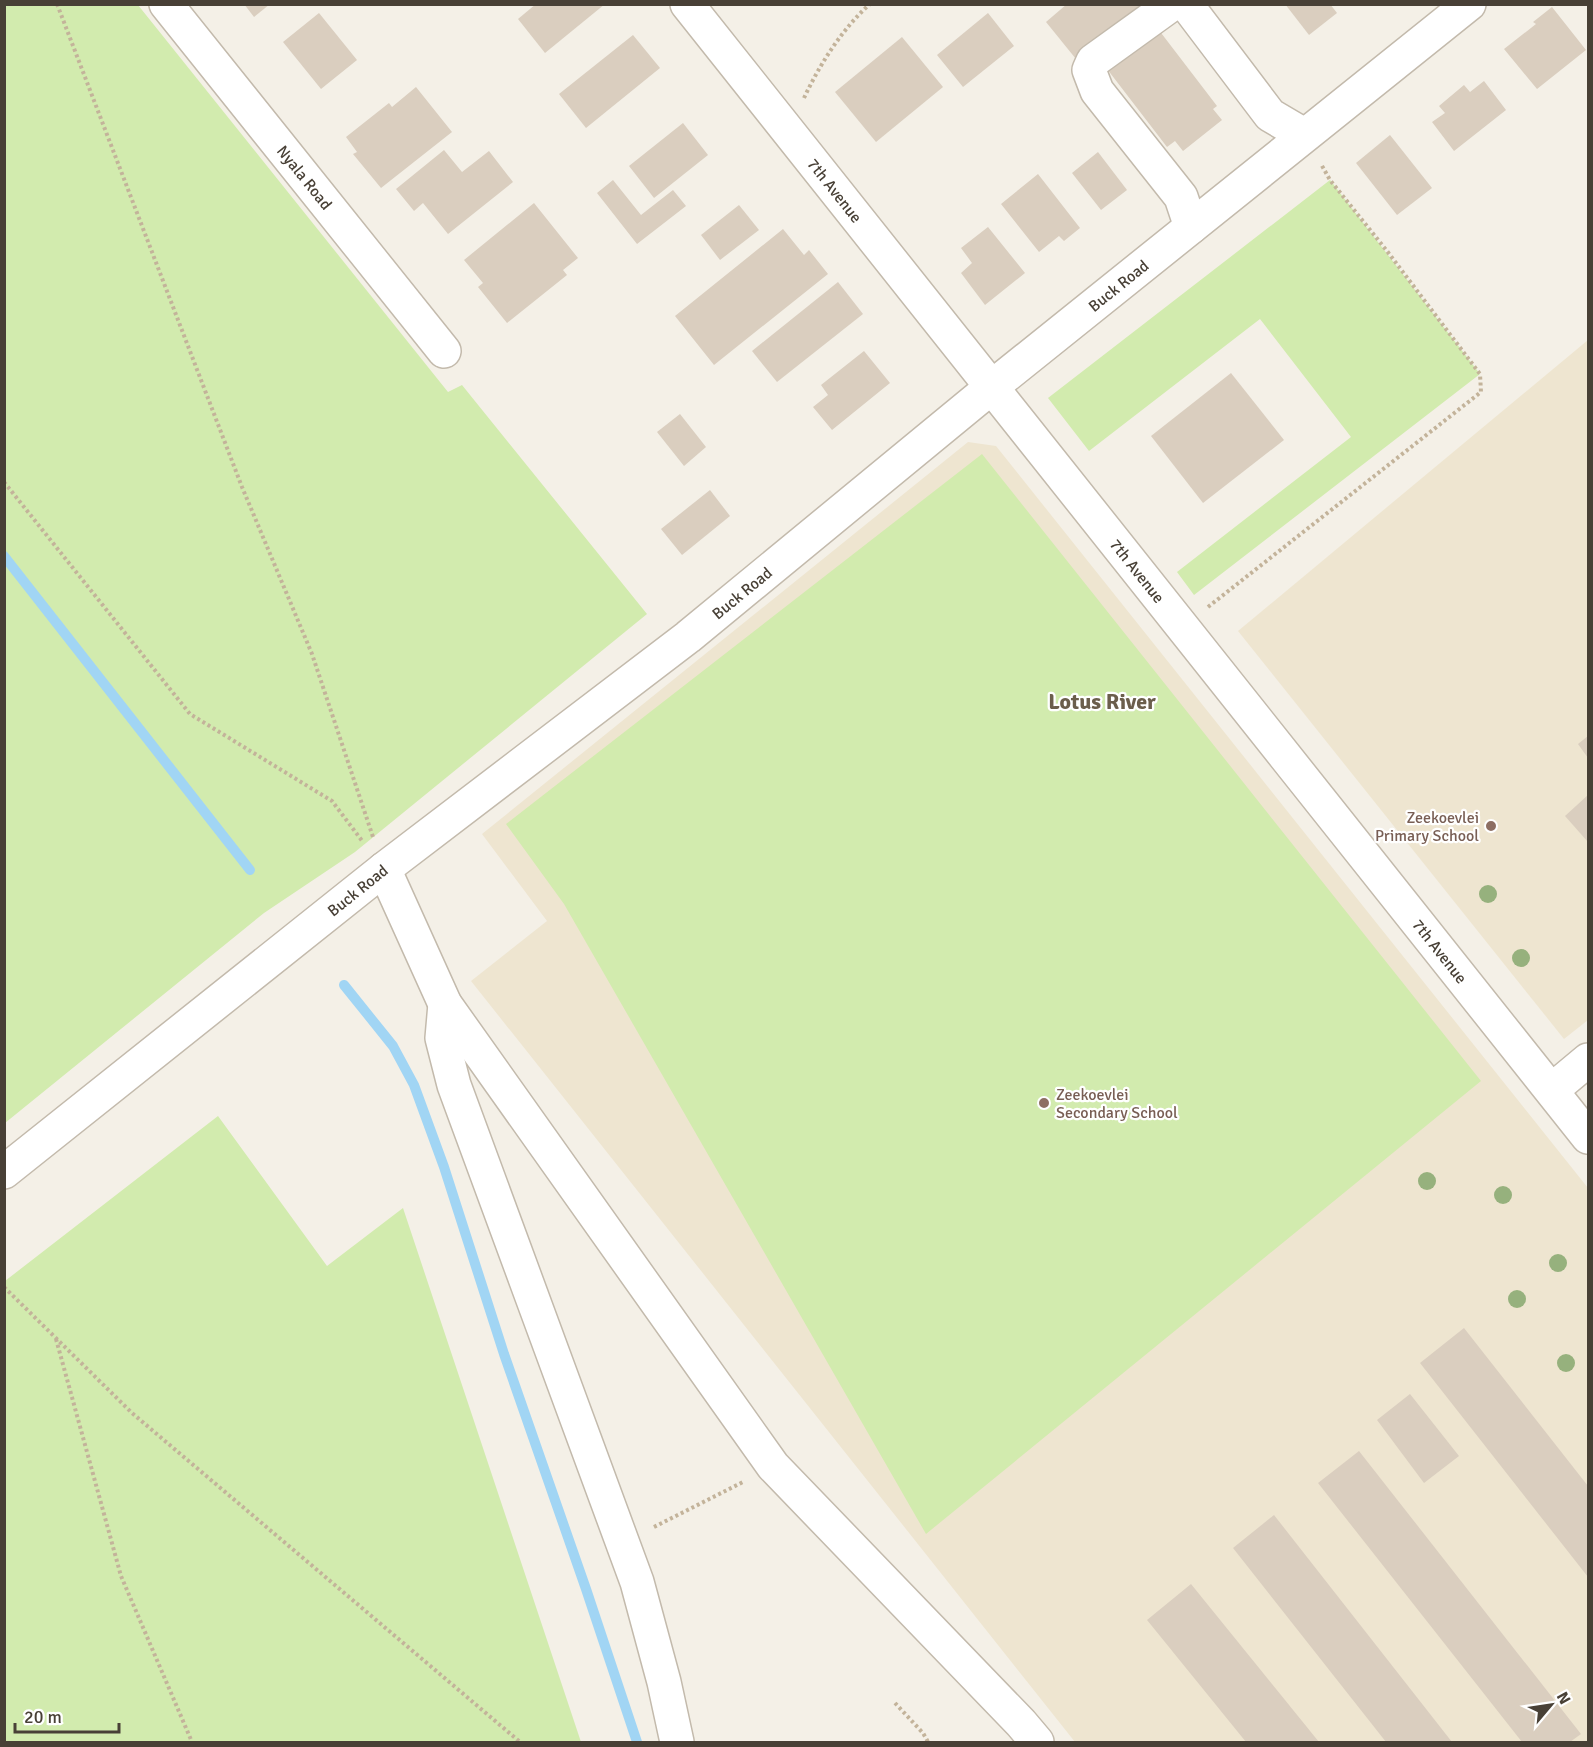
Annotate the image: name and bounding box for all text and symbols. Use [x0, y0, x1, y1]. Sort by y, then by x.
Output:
street label: Nyala Road [272, 142, 336, 214]
street label: 7th Avenue [803, 155, 866, 227]
street label: Buck Road [1085, 256, 1153, 317]
street label: 7th Avenue [1105, 535, 1169, 607]
street label: Buck Road [708, 563, 776, 624]
district label: Lotus River [1048, 688, 1156, 715]
place label: Zeekoevlei Primary School [1375, 808, 1479, 846]
marker: Zeekoevlei Primary School [1484, 819, 1498, 833]
street label: Buck Road [324, 861, 392, 921]
street label: 7th Avenue [1408, 915, 1471, 988]
place label: Zeekoevlei Secondary School [1056, 1085, 1178, 1123]
marker: Zeekoevlei Secondary School [1037, 1096, 1051, 1110]
north arrow [1521, 1675, 1581, 1735]
text: N [1552, 1688, 1575, 1708]
scale bar [15, 1696, 118, 1734]
text: 20 m [24, 1706, 62, 1728]

